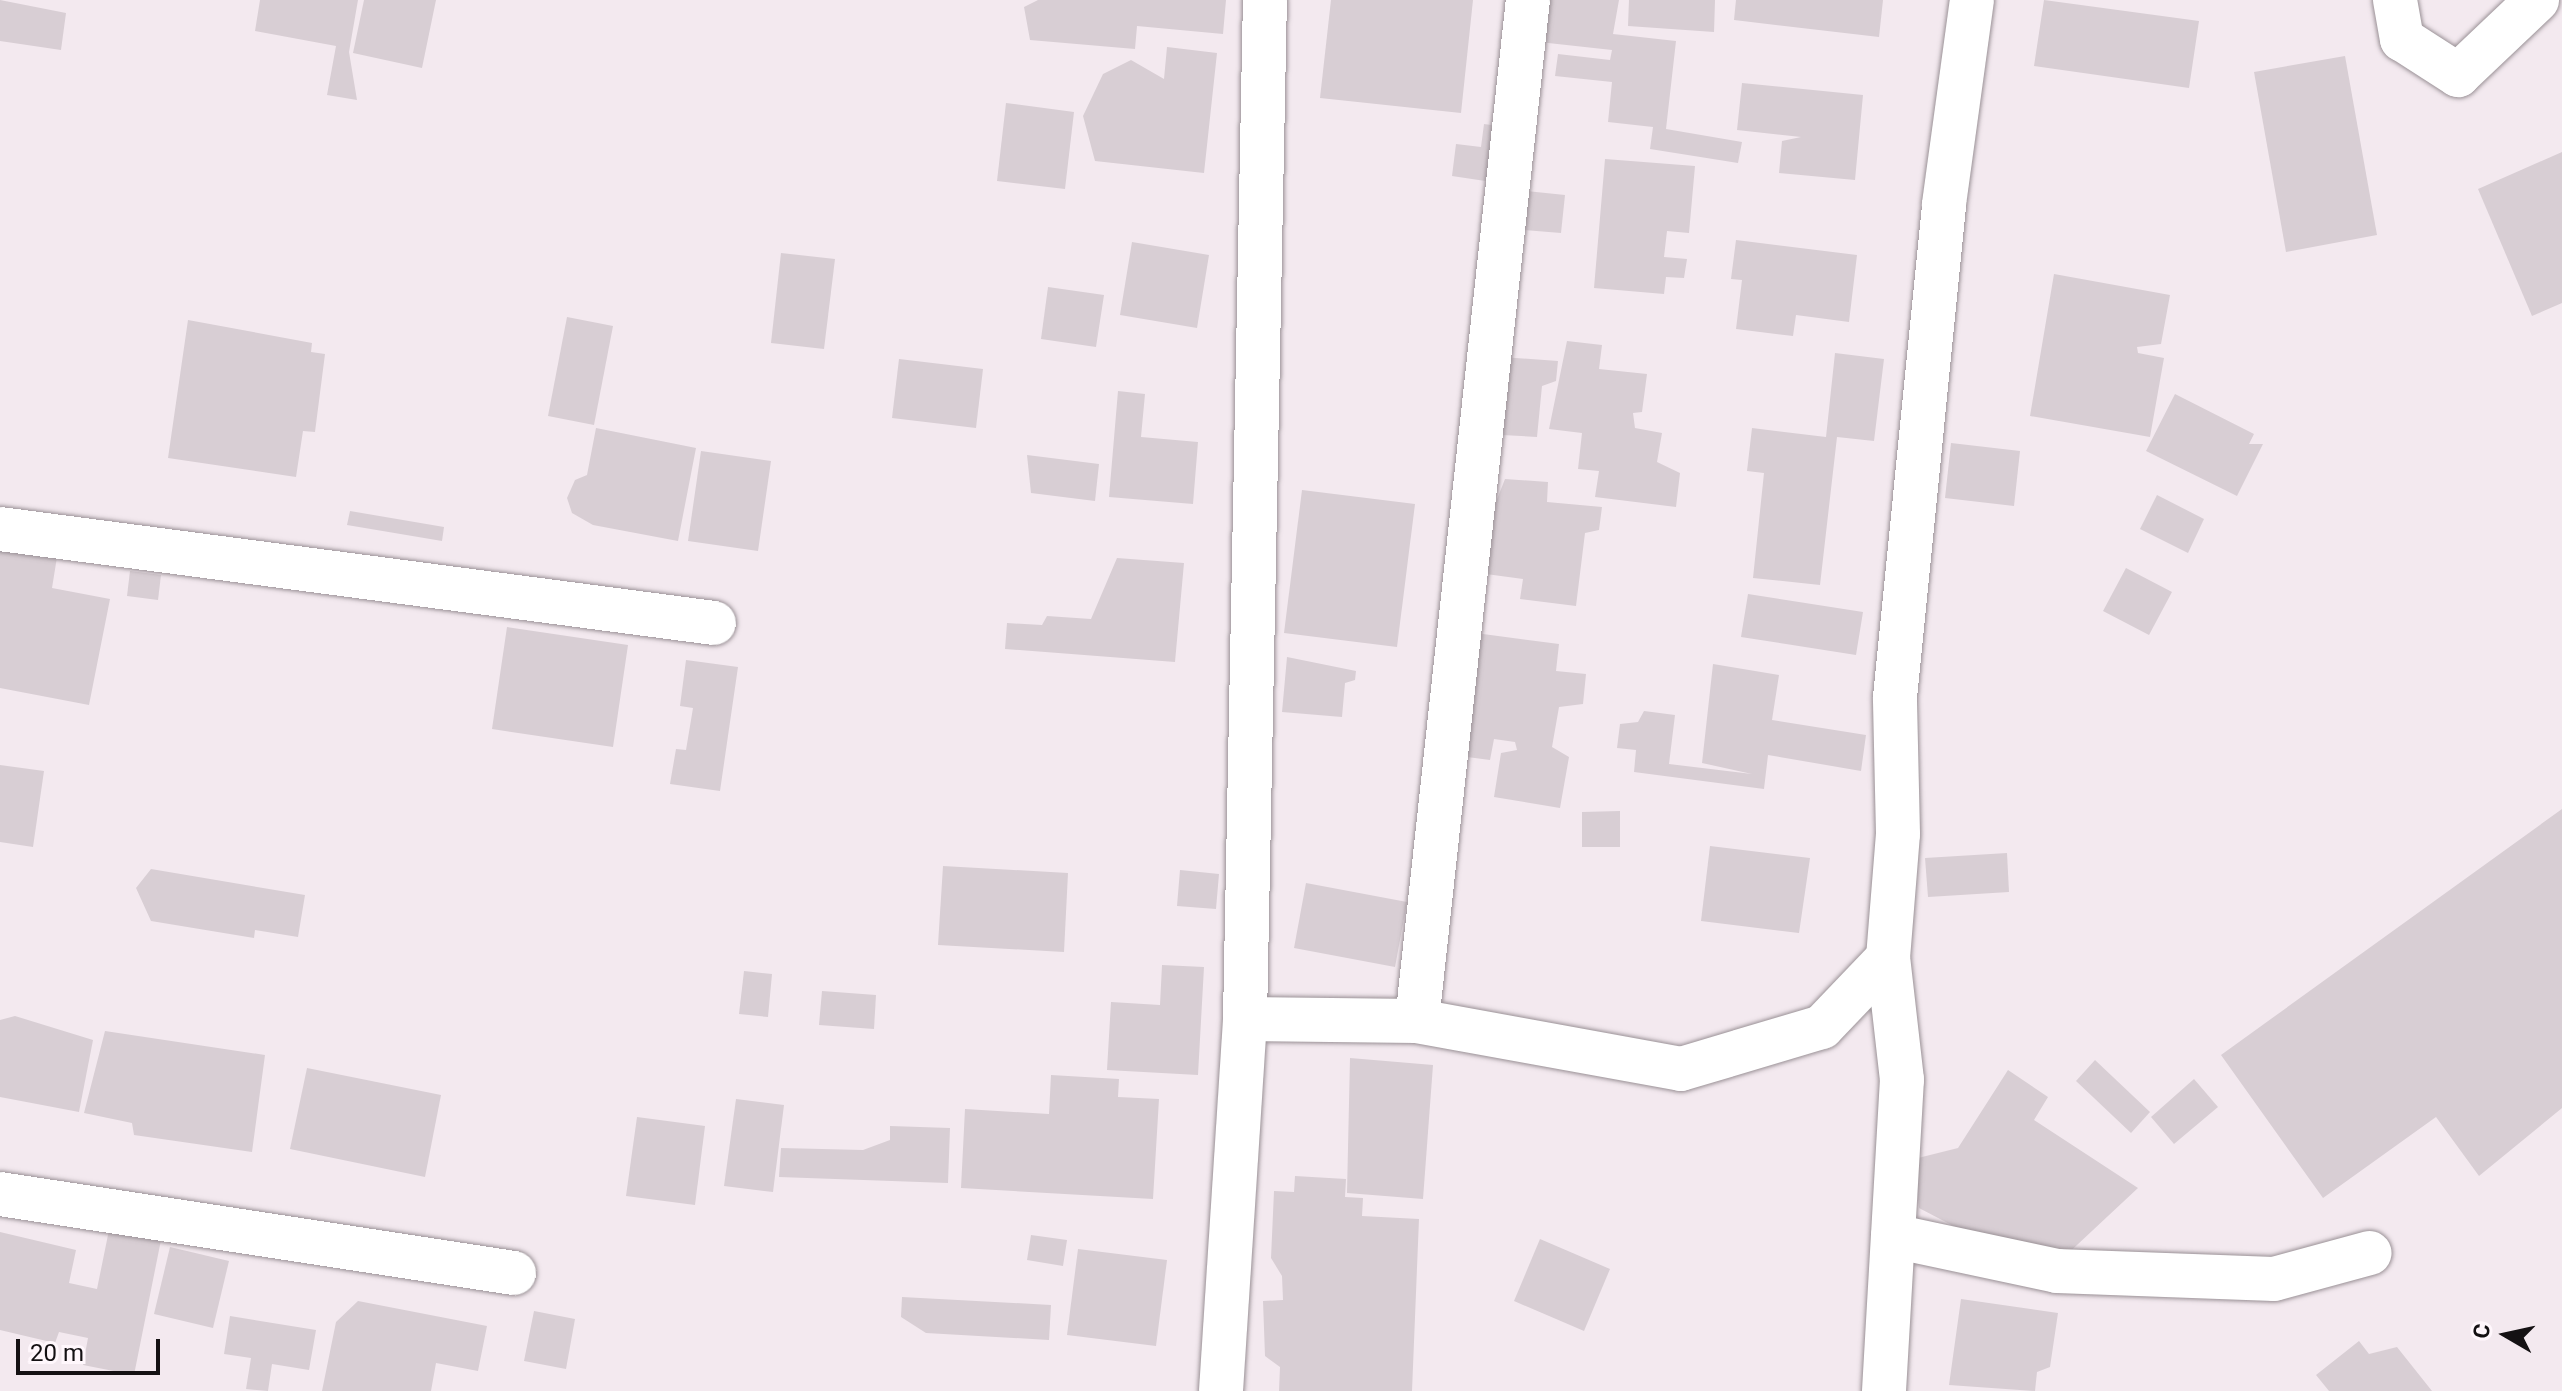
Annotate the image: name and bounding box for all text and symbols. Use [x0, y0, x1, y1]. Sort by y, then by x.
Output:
north arrow [2466, 1295, 2546, 1375]
text: С [2468, 1322, 2495, 1340]
scale bar [20, 1323, 164, 1373]
text: 20 m [30, 1339, 84, 1367]

